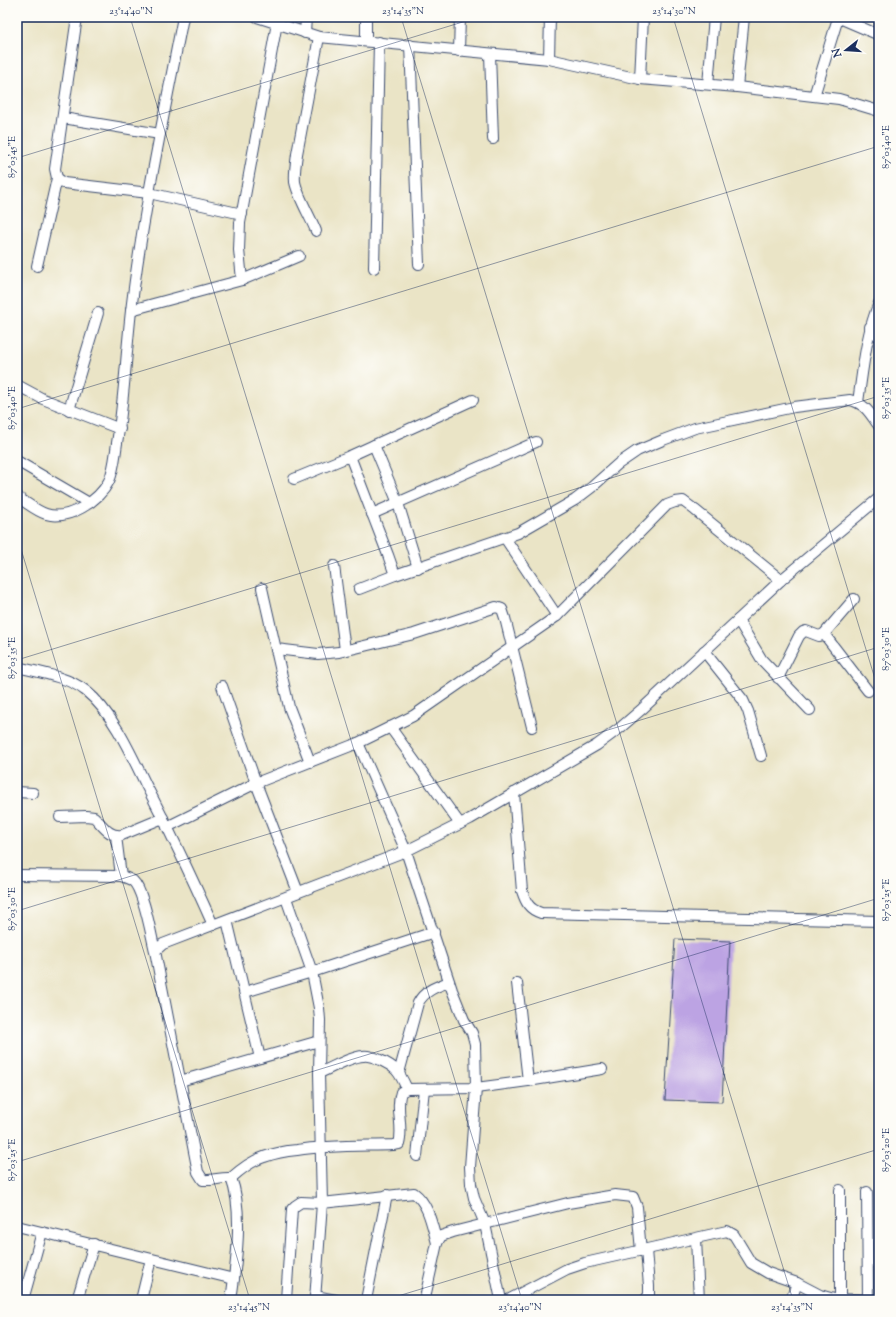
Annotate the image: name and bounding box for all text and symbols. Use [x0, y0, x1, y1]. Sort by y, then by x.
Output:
text: 23°14'40"N [109, 4, 153, 19]
text: 23°14'35"N [382, 4, 424, 19]
text: 23°14'30"N [652, 4, 696, 19]
north arrow [826, 30, 866, 70]
text: N [828, 46, 847, 60]
text: 87°03'40"E [879, 125, 894, 169]
text: 87°03'45"E [5, 136, 20, 178]
text: 87°03'35"E [879, 377, 894, 419]
text: 87°03'40"E [5, 386, 20, 430]
text: 87°03'30"E [879, 627, 894, 671]
text: 87°03'35"E [5, 637, 20, 679]
text: 87°03'25"E [879, 879, 894, 921]
text: 87°03'30"E [5, 887, 20, 931]
text: 87°03'20"E [879, 1128, 894, 1172]
text: 87°03'25"E [5, 1139, 20, 1181]
text: 23°14'45"N [228, 1300, 270, 1315]
text: 23°14'40"N [498, 1300, 542, 1315]
text: 23°14'35"N [771, 1300, 813, 1315]

